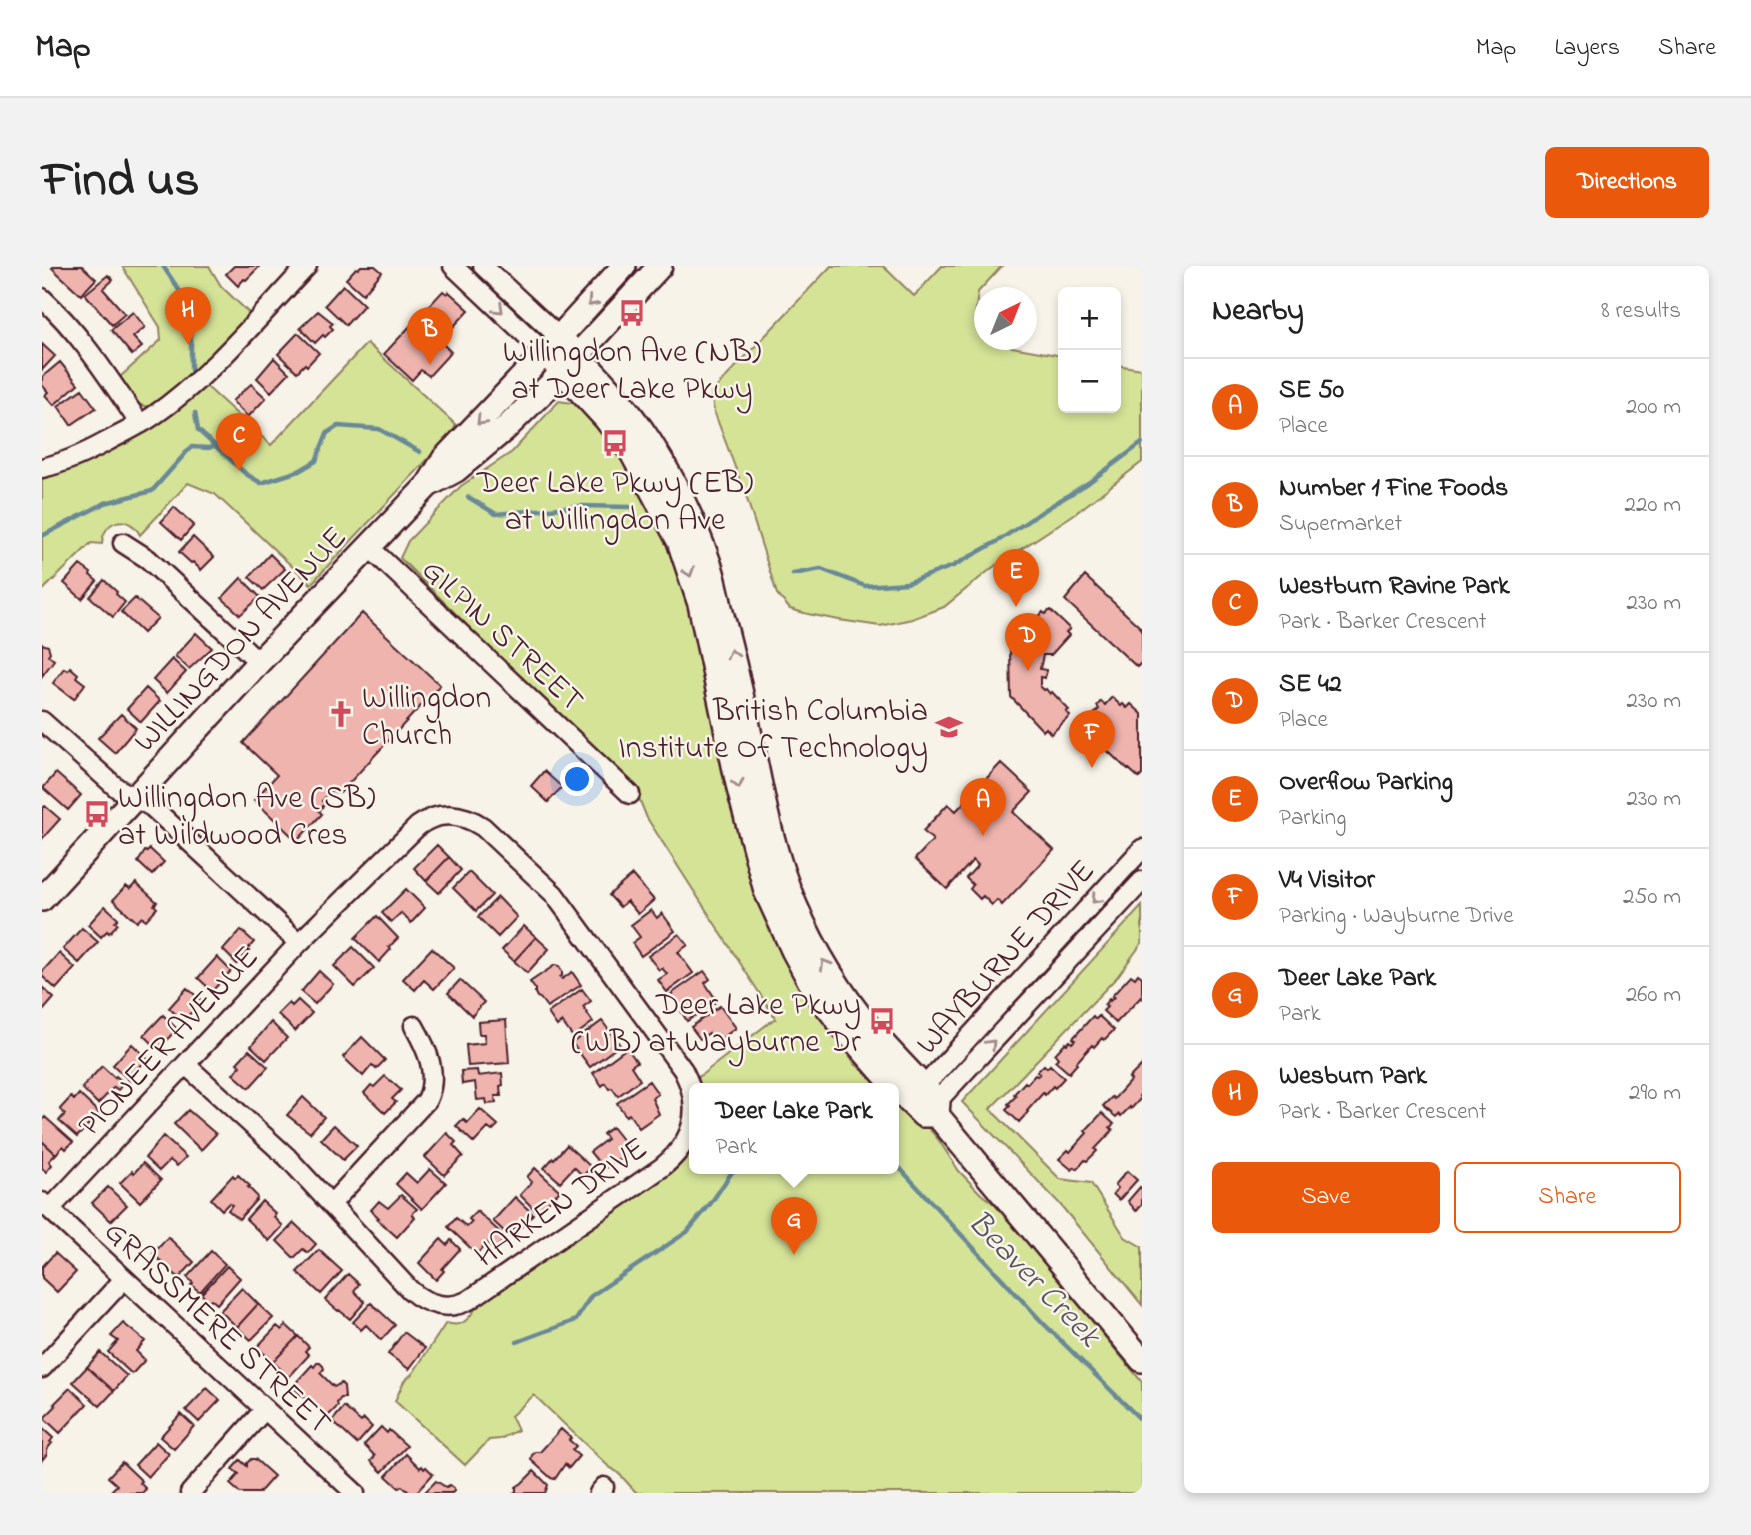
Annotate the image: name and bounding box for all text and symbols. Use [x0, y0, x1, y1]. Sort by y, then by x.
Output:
text: Map [35, 24, 91, 72]
text: Map [1476, 31, 1516, 66]
text: Layers [1554, 31, 1620, 66]
text: Share [1658, 31, 1716, 66]
text: Find us [42, 146, 199, 218]
button: Directions [1545, 147, 1709, 218]
pin: H [165, 287, 211, 345]
north arrow [974, 287, 1037, 350]
map controls [1058, 287, 1121, 413]
button: + [1058, 287, 1121, 350]
text: Nearby [1212, 290, 1304, 334]
one-way arrow [588, 294, 600, 307]
text: 8 results [1601, 295, 1681, 328]
bus stop icon: Willingdon Ave (NB) at Deer Lake Pkwy [617, 298, 647, 328]
one-way arrow [491, 301, 504, 314]
pin: B [407, 307, 453, 365]
place label: Willingdon Ave (NB) at Deer Lake Pkwy [503, 330, 761, 414]
button: − [1058, 350, 1121, 413]
text: SE 50 [1279, 372, 1344, 410]
text: A [1228, 391, 1242, 424]
text: 200 m [1626, 391, 1681, 424]
text: Place [1279, 410, 1328, 443]
one-way arrow [476, 412, 489, 425]
pin: C [216, 413, 262, 471]
bus stop icon: Deer Lake Pkwy (EB) at Willingdon Ave [600, 428, 630, 458]
place label: Deer Lake Pkwy (EB) at Willingdon Ave [476, 461, 753, 545]
text: Number 1 Fine Foods [1279, 470, 1508, 508]
text: B [1227, 489, 1243, 522]
text: 220 m [1625, 489, 1681, 522]
text: Supermarket [1279, 508, 1402, 541]
street label: WILLINGDON AVENUE [124, 517, 359, 764]
street label: GILPIN STREET [410, 549, 593, 724]
pin: E [993, 549, 1039, 607]
one-way arrow [681, 566, 696, 578]
text: Westburn Ravine Park [1279, 568, 1510, 606]
text: C [1229, 587, 1241, 620]
text: 230 m [1627, 587, 1681, 620]
text: Park · Barker Crescent [1279, 606, 1487, 639]
pin: D [1005, 613, 1051, 671]
one-way arrow [726, 649, 740, 661]
text: SE 42 [1279, 666, 1342, 704]
place label: Willingdon Church [362, 676, 491, 760]
text: D [1227, 685, 1243, 718]
text: 230 m [1627, 685, 1681, 718]
place label: British Columbia Institute Of Technology [618, 689, 928, 773]
church icon: Willingdon Church [326, 699, 356, 729]
text: Place [1279, 704, 1328, 737]
pin: F [1069, 710, 1115, 768]
school or university icon: British Columbia Institute Of Technology [934, 712, 964, 742]
your location [560, 762, 594, 796]
text: Overflow Parking [1279, 764, 1453, 802]
place label: Willingdon Ave (SB) at Wildwood Cres [118, 776, 376, 860]
one-way arrow [730, 778, 744, 790]
pin: A [960, 778, 1006, 836]
text: E [1228, 783, 1242, 816]
text: 230 m [1627, 783, 1681, 816]
bus stop icon: Willingdon Ave (SB) at Wildwood Cres [82, 799, 112, 829]
text: Parking [1279, 802, 1346, 835]
street label: WAYBURNE DRIVE [906, 850, 1107, 1067]
text: V4 Visitor [1279, 862, 1375, 900]
text: F [1228, 881, 1242, 914]
text: 250 m [1623, 881, 1681, 914]
one-way arrow [1091, 891, 1104, 904]
text: Parking · Wayburne Drive [1279, 900, 1514, 933]
street label: PIONEER AVENUE [68, 936, 271, 1149]
one-way arrow [821, 959, 834, 972]
text: Deer Lake Park [1279, 960, 1436, 998]
text: G [1228, 979, 1242, 1012]
text: 260 m [1626, 979, 1681, 1012]
place label: Deer Lake Pkwy (WB) at Wayburne Dr [571, 983, 861, 1067]
text: Park [1279, 998, 1321, 1031]
bus stop icon: Deer Lake Pkwy (WB) at Wayburne Dr [867, 1006, 897, 1036]
one-way arrow [983, 1039, 996, 1052]
text: Wesburn Park [1279, 1058, 1427, 1096]
text: H [1228, 1077, 1242, 1110]
text: 290 m [1629, 1077, 1681, 1110]
popup [689, 1083, 899, 1174]
text: Deer Lake Park [715, 1093, 873, 1131]
text: Park · Barker Crescent [1279, 1096, 1487, 1129]
street label: HARKEN DRIVE [466, 1127, 658, 1281]
text: Park [715, 1131, 757, 1164]
button: Save [1212, 1162, 1440, 1233]
button: Share [1454, 1162, 1681, 1233]
pin: G [771, 1197, 817, 1255]
water label: Beaver Creek [955, 1200, 1112, 1360]
street label: GRASSMERE STREET [92, 1210, 341, 1447]

